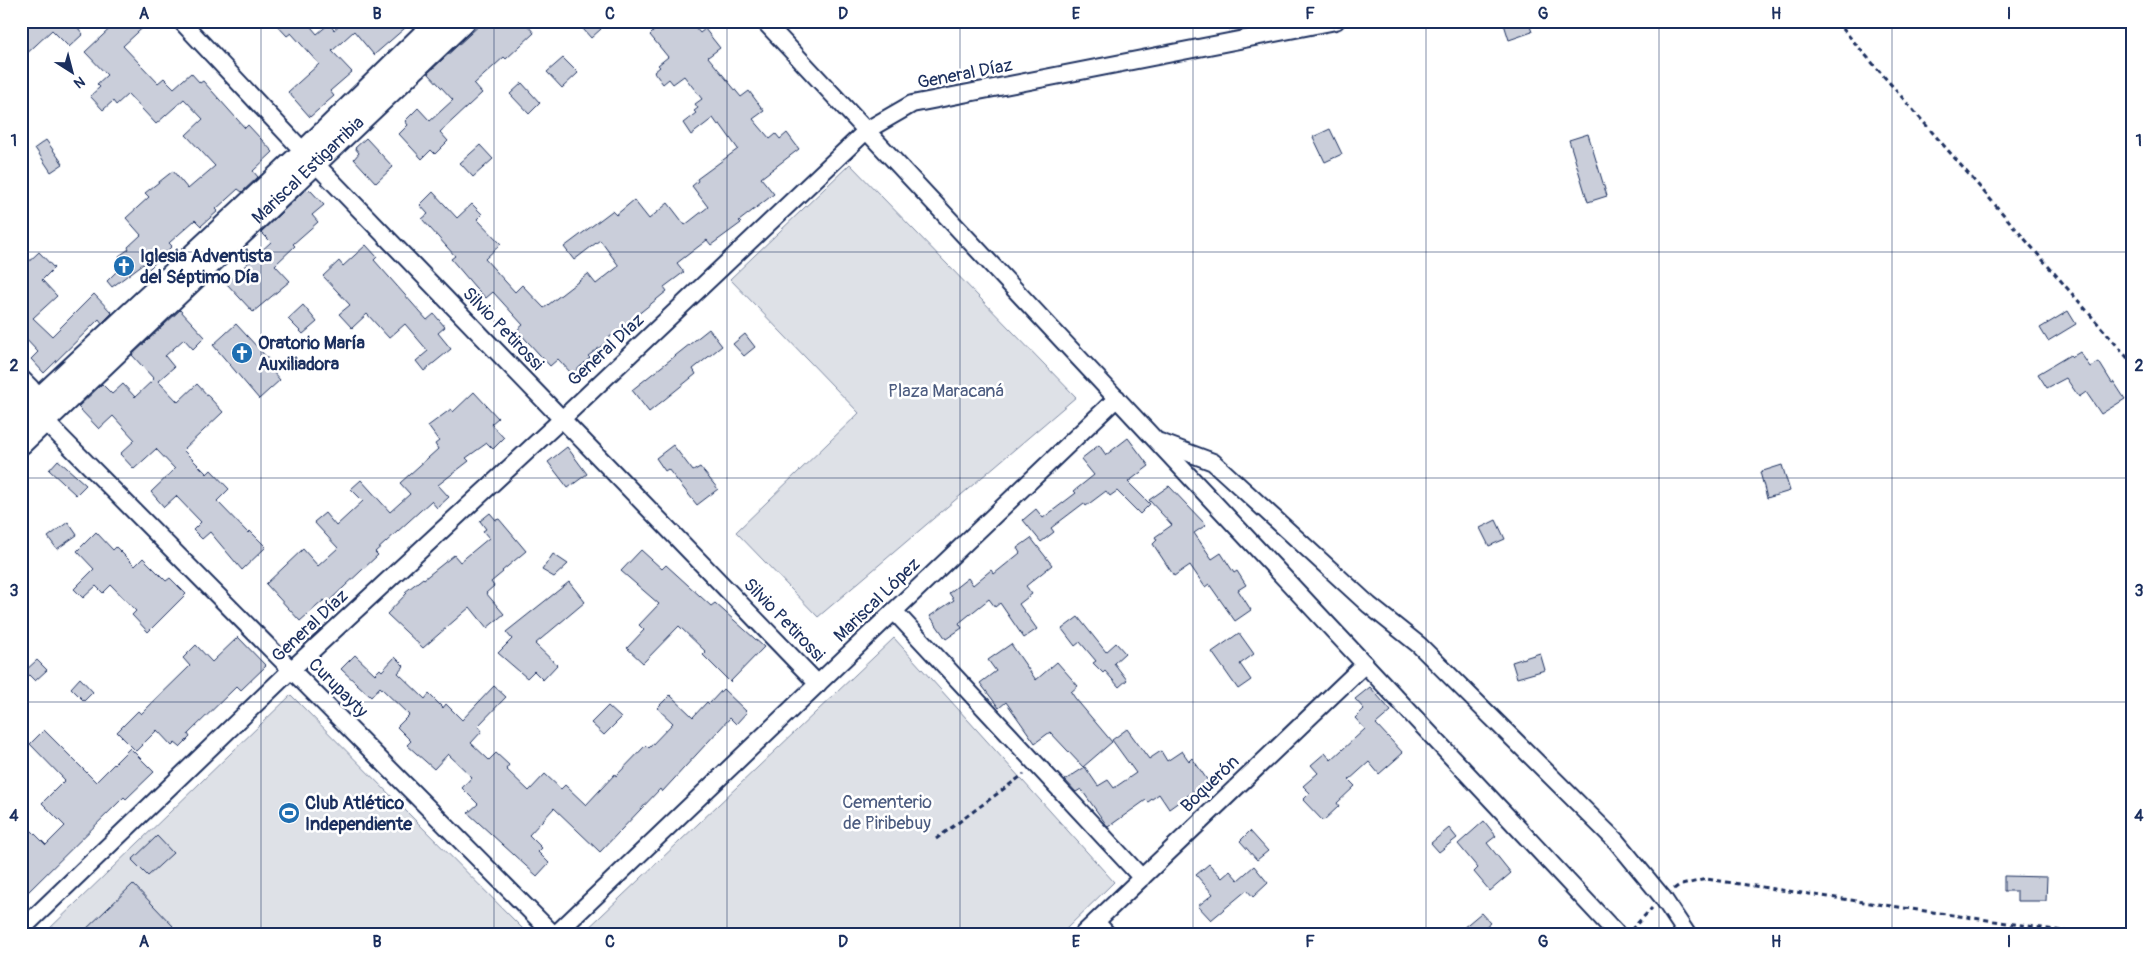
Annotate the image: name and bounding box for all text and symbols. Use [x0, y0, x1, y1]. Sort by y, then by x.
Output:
text: A [139, 4, 150, 24]
text: B [372, 4, 382, 24]
text: C [605, 4, 615, 24]
text: D [838, 4, 848, 24]
text: E [1072, 4, 1081, 24]
text: F [1305, 4, 1315, 24]
text: G [1538, 4, 1549, 24]
text: H [1771, 4, 1781, 24]
text: I [2007, 4, 2011, 24]
north arrow [48, 48, 98, 98]
street label: General Díaz [915, 53, 1015, 95]
text: N [71, 72, 88, 92]
street label: Mariscal Estigarribia [247, 111, 369, 229]
text: 1 [11, 131, 17, 151]
text: 1 [2136, 131, 2142, 151]
place label: Iglesia Adventista del Séptimo Día [140, 245, 273, 289]
church icon: Iglesia Adventista del Séptimo Día [112, 254, 136, 278]
street label: Silvio Petirossi [458, 282, 548, 376]
street label: General Díaz [563, 309, 649, 391]
place label: Oratorio María Auxiliadora [258, 332, 366, 376]
church icon: Oratorio María Auxiliadora [230, 341, 254, 365]
text: 2 [10, 356, 19, 376]
text: 2 [2135, 356, 2144, 376]
park label: Plaza Maracaná [888, 380, 1004, 403]
street label: Mariscal López [829, 553, 925, 647]
street label: Silvio Petirossi [739, 573, 829, 667]
text: 3 [10, 581, 19, 601]
text: 3 [2135, 581, 2144, 601]
street label: General Díaz [267, 585, 353, 667]
street label: Curupayty [303, 653, 373, 723]
street label: Boquerón [1176, 750, 1244, 818]
park label: Cementerio de Piribebuy [842, 791, 932, 835]
place label: Club Atlético Independiente [305, 792, 413, 836]
sports icon: Club Atlético Independiente [277, 801, 301, 825]
text: 4 [9, 806, 19, 826]
text: 4 [2134, 806, 2144, 826]
text: A [139, 932, 150, 952]
text: B [372, 932, 382, 952]
text: C [605, 932, 615, 952]
text: D [838, 932, 848, 952]
text: E [1072, 932, 1081, 952]
text: F [1305, 932, 1315, 952]
text: G [1538, 932, 1549, 952]
text: H [1771, 932, 1781, 952]
text: I [2007, 932, 2011, 952]

